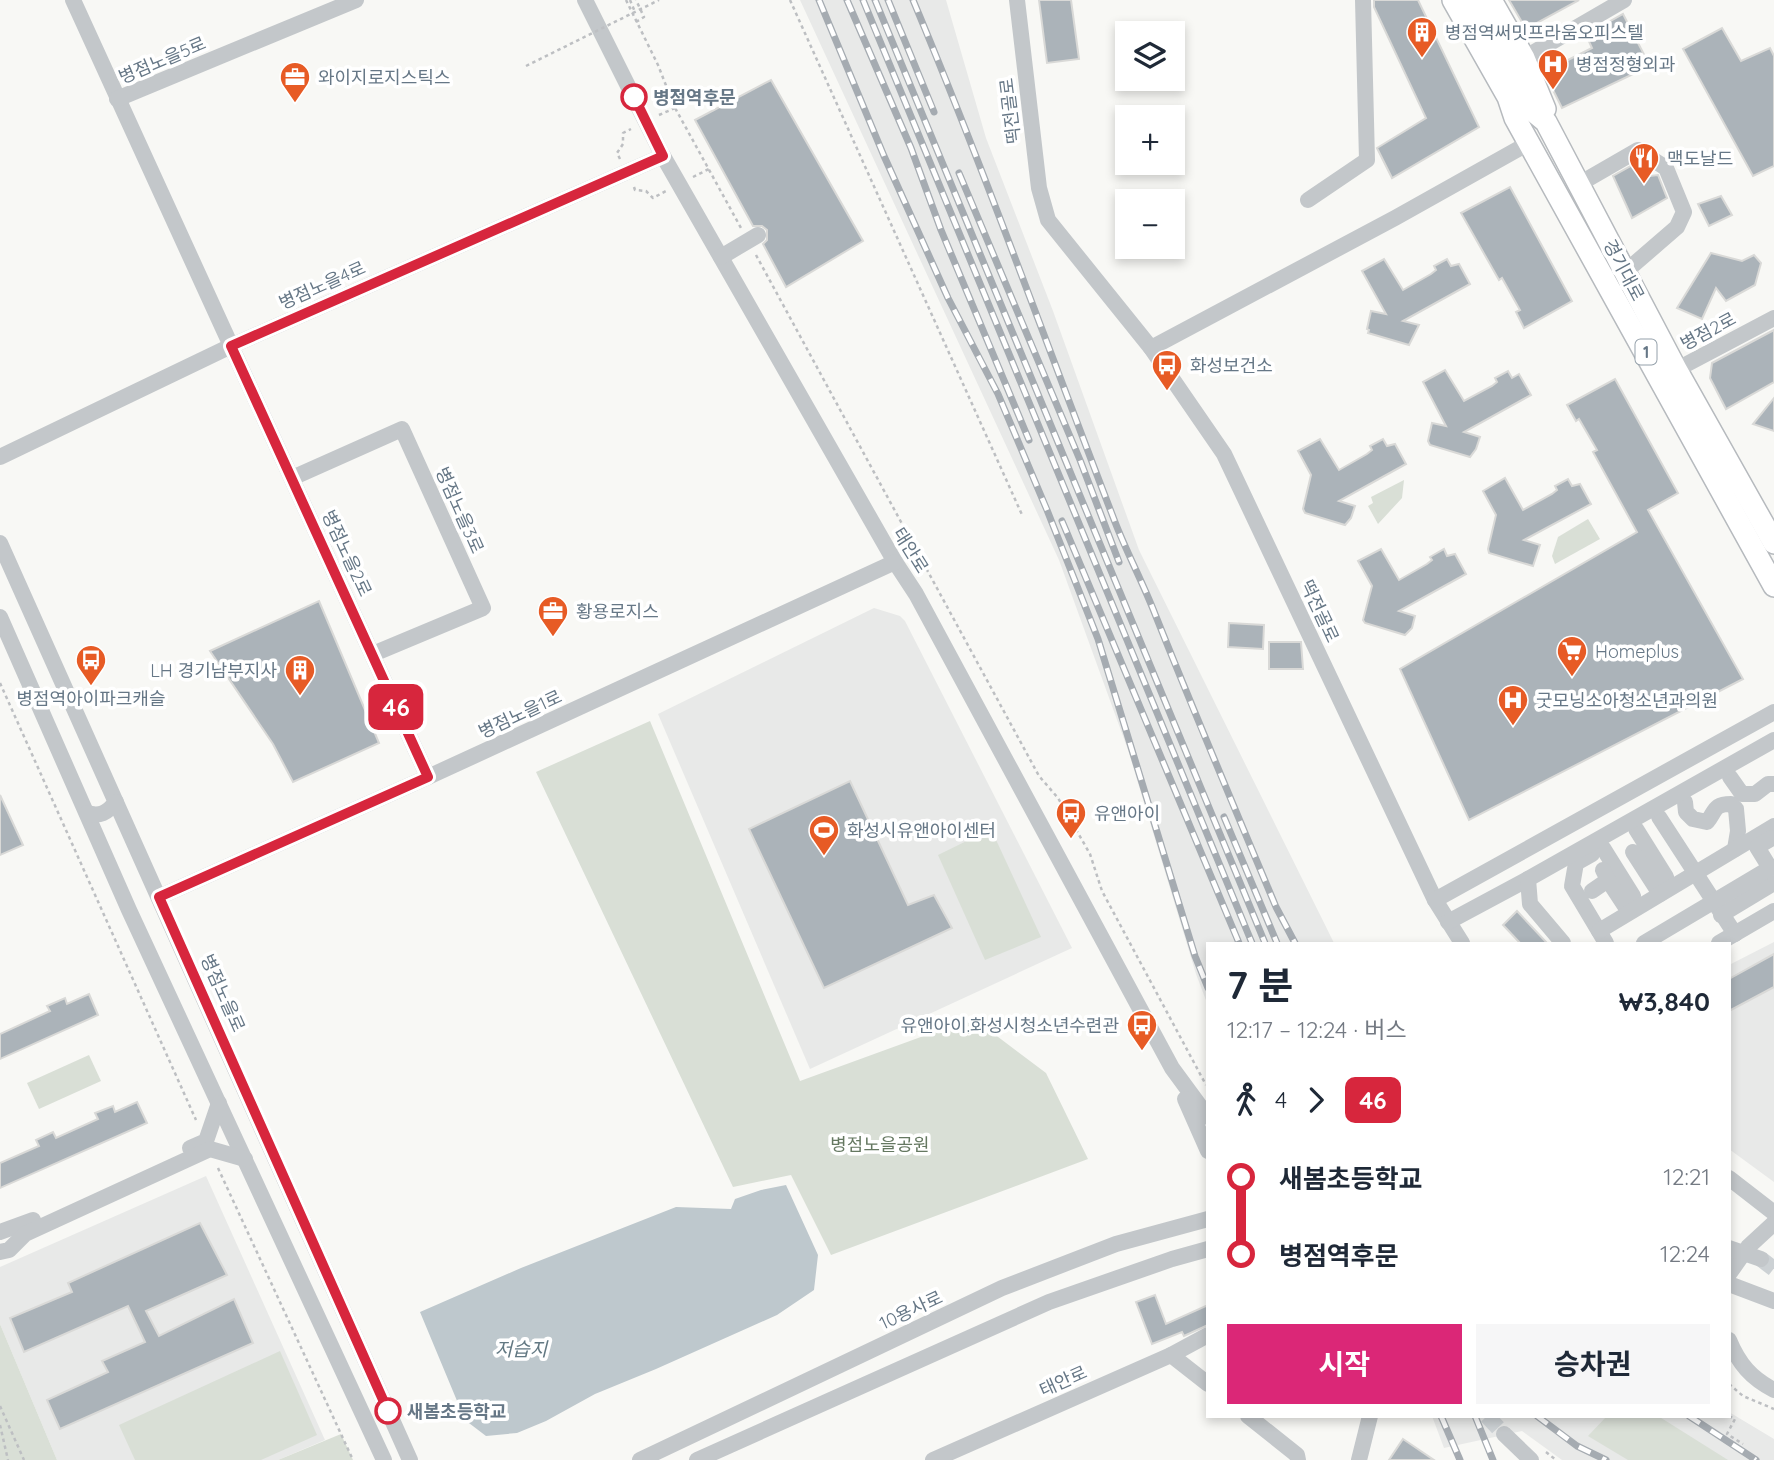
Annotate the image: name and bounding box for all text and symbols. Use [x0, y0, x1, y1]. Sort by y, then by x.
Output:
building icon: 병점역써밋프라움오피스텔 [1405, 15, 1439, 59]
map controls [1115, 21, 1185, 259]
button: layers [1115, 21, 1185, 91]
place label: 병점역써밋프라움오피스텔 [1445, 21, 1644, 44]
street label: 병점노을5로 [115, 31, 209, 89]
hospital icon: 병점정형외과 [1536, 47, 1570, 91]
place label: 병점정형외과 [1576, 53, 1676, 76]
office icon: 와이지로지스틱스 [278, 60, 312, 104]
place label: 와이지로지스틱스 [318, 66, 450, 89]
street label: 떡전골로 [995, 77, 1025, 145]
marker: 병점역후문 [621, 84, 647, 110]
place label: 병점역후문 [653, 86, 736, 109]
button: + [1115, 105, 1185, 175]
restaurant icon: 맥도날드 [1627, 141, 1661, 185]
place label: 맥도날드 [1667, 147, 1733, 170]
button: − [1115, 189, 1185, 259]
street label: 경기대로 [1598, 235, 1650, 305]
street label: 병점노을4로 [275, 256, 369, 314]
street label: 병점2로 [1676, 307, 1740, 355]
road number: 1 [1636, 340, 1656, 364]
bus stop icon: 화성보건소 [1150, 348, 1184, 392]
place label: 화성보건소 [1190, 354, 1273, 377]
street label: 병점노을3로 [431, 463, 489, 557]
street label: 병점노을2로 [317, 506, 377, 600]
street label: 태안로 [888, 523, 934, 577]
street label: 떡전골로 [1296, 576, 1344, 646]
office icon: 황용로지스 [536, 594, 570, 638]
place label: 황용로지스 [576, 600, 659, 623]
supermarket icon: Homeplus [1555, 634, 1589, 678]
place label: Homeplus [1595, 640, 1679, 663]
bus stop icon: 병점역아이파크캐슬 [74, 643, 108, 687]
building icon: LH 경기남부지사 [283, 653, 317, 697]
place label: LH 경기남부지사 [150, 659, 277, 682]
hospital icon: 굿모닝소아청소년과의원 [1496, 683, 1530, 727]
line badge: 46 [364, 684, 428, 730]
street label: 병점노을1로 [475, 685, 565, 743]
place label: 병점역아이파크캐슬 [16, 687, 166, 710]
place label: 굿모닝소아청소년과의원 [1536, 689, 1718, 712]
text: 46 [382, 692, 410, 722]
bus stop icon: 유앤아이 [1054, 796, 1088, 840]
place label: 유앤아이 [1094, 802, 1160, 825]
sports icon: 화성시유앤아이센터 [807, 813, 841, 857]
place label: 화성시유앤아이센터 [847, 819, 996, 842]
street label: 병점노을로 [196, 950, 250, 1036]
text: 7 분 [1227, 961, 1293, 1009]
text: ₩3,840 [1619, 985, 1710, 1018]
bus stop icon: 유앤아이.화성시청소년수련관 [1125, 1008, 1159, 1052]
place label: 유앤아이.화성시청소년수련관 [900, 1014, 1119, 1037]
text: 12:17 – 12:24 · 버스 [1227, 1015, 1407, 1044]
icon: walk [1227, 1081, 1265, 1119]
icon: forward [1297, 1081, 1335, 1119]
text: 4 [1275, 1085, 1287, 1114]
text: 46 [1359, 1085, 1387, 1115]
park label: 병점노을공원 [830, 1133, 930, 1156]
text: 새봄초등학교 [1279, 1162, 1423, 1195]
text: 12:21 [1663, 1162, 1710, 1191]
text: 병점역후문 [1279, 1239, 1399, 1272]
text: 12:24 [1660, 1239, 1710, 1268]
street label: 10용사로 [876, 1285, 946, 1335]
button: 시작 [1227, 1324, 1462, 1404]
button: 승차권 [1476, 1324, 1710, 1404]
water label: 저습지 [495, 1337, 549, 1361]
street label: 태안로 [1036, 1360, 1090, 1402]
marker: 새봄초등학교 [375, 1398, 401, 1424]
place label: 새봄초등학교 [407, 1400, 506, 1423]

